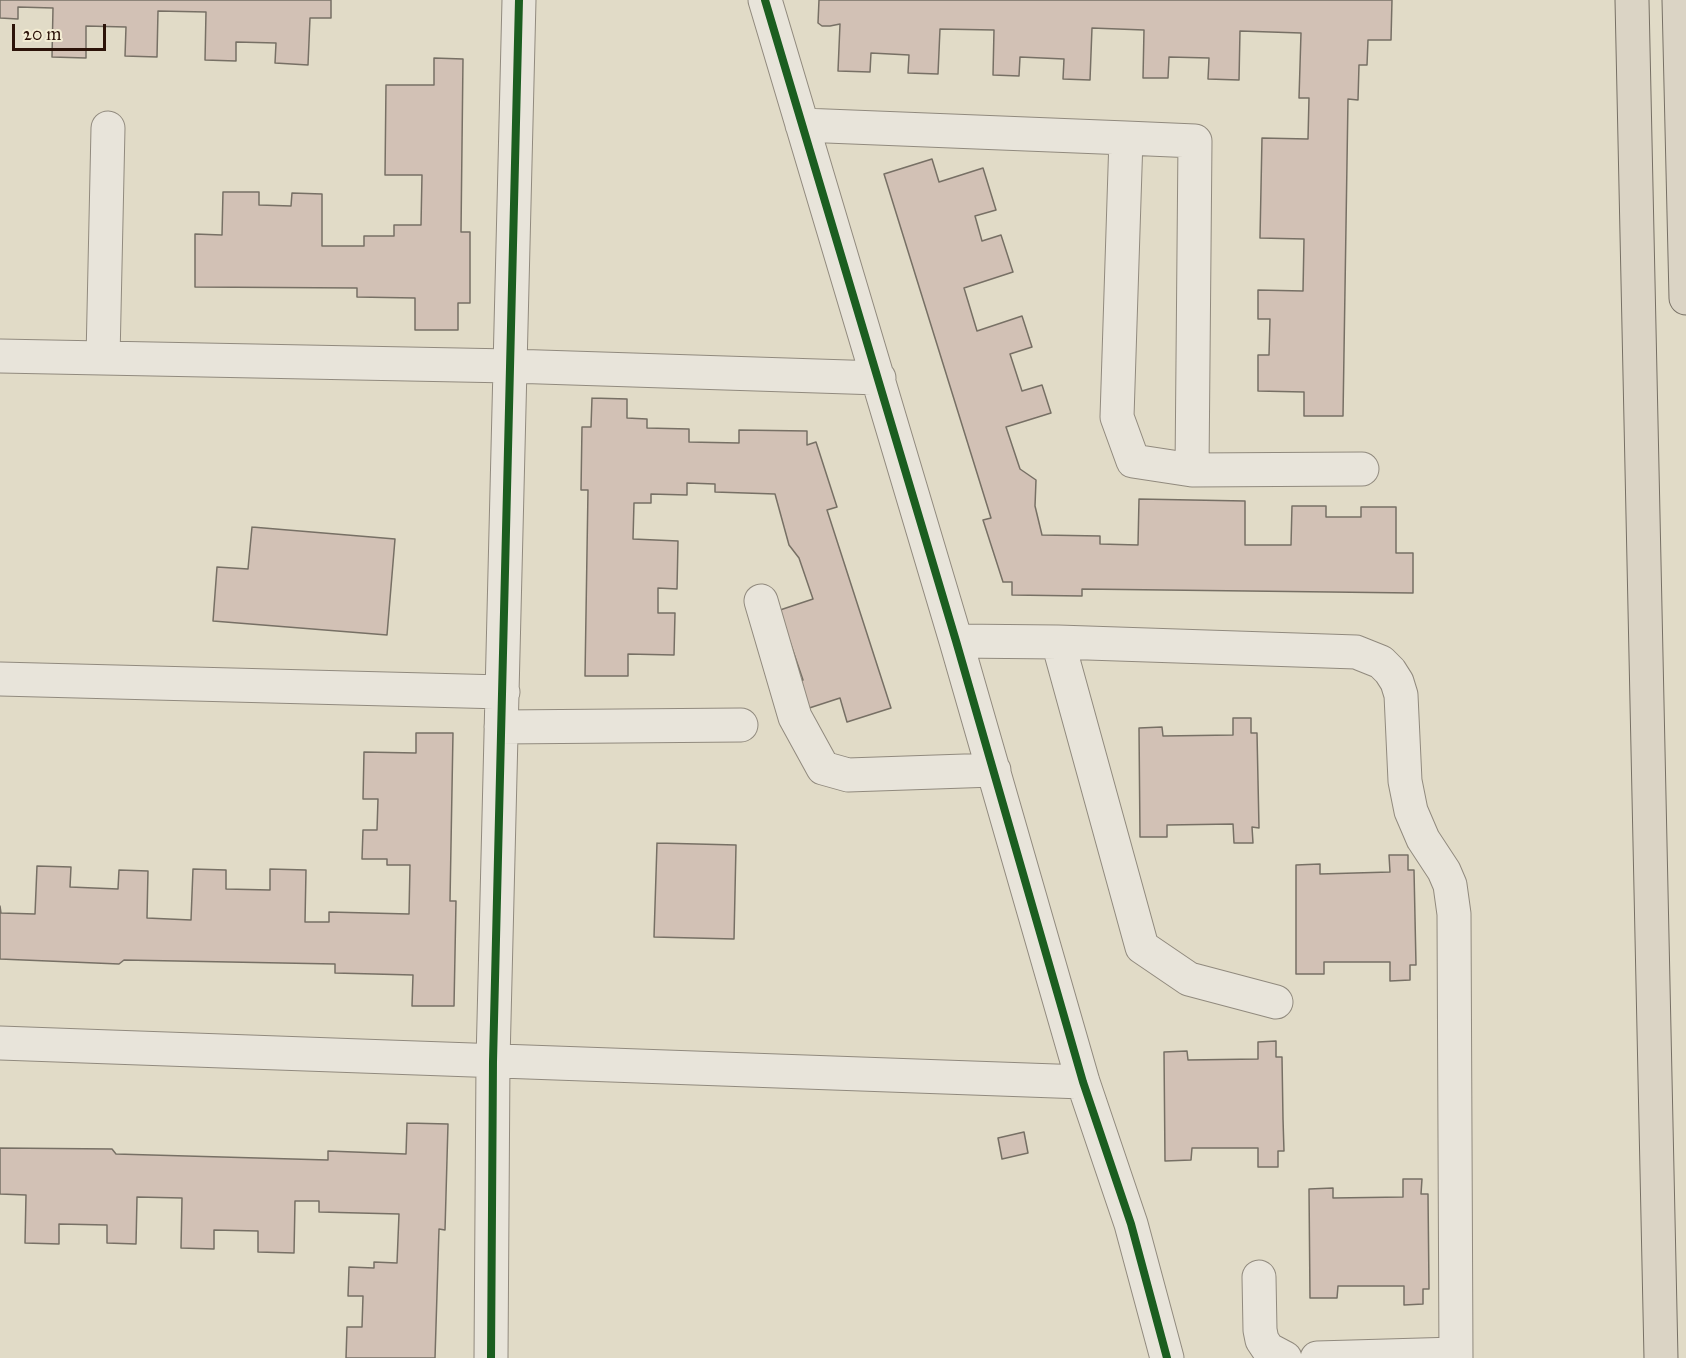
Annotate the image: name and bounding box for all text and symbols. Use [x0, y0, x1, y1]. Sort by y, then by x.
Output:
scale bar [15, 12, 110, 50]
text: 20 m [23, 23, 61, 45]

